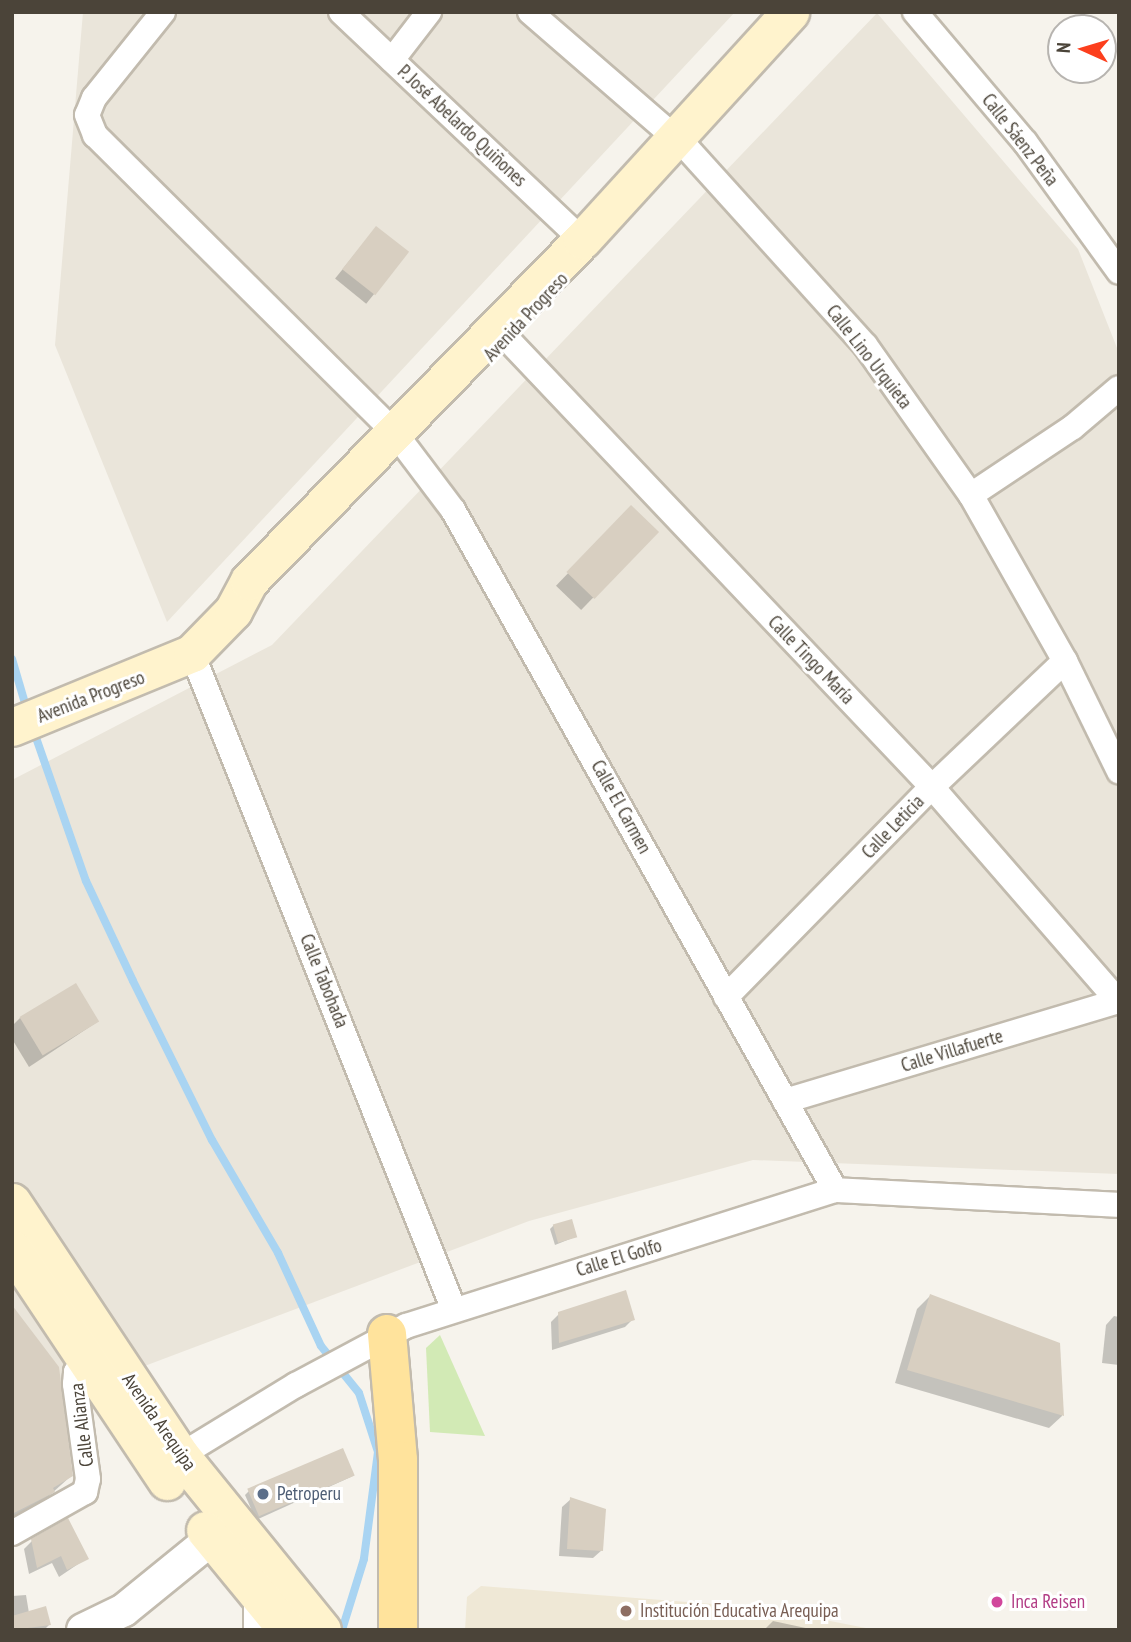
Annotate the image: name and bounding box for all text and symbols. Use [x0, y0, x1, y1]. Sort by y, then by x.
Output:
north arrow [1047, 14, 1117, 84]
text: N [1051, 42, 1075, 54]
street label: P. José Abelardo Quiñones [392, 60, 532, 192]
street label: Calle Sáenz Peña [977, 89, 1063, 191]
street label: Avenida Progreso [479, 268, 573, 366]
street label: Calle Lino Urquieta [821, 300, 917, 414]
street label: Calle Tingo María [763, 611, 859, 709]
street label: Avenida Progreso [34, 666, 148, 728]
street label: Calle El Carmen [586, 756, 656, 858]
street label: Calle Leticia [857, 790, 929, 864]
street label: Calle Tabohada [295, 931, 353, 1031]
street label: Calle Villafuerte [898, 1025, 1006, 1077]
street label: Calle El Golfo [573, 1234, 665, 1282]
street label: Avenida Arequipa [117, 1369, 201, 1475]
street label: Calle Alianza [66, 1382, 98, 1468]
place label: Petroperu [277, 1483, 341, 1505]
marker: Petroperu [255, 1486, 271, 1502]
place label: Inca Reisen [1011, 1591, 1085, 1613]
marker: Inca Reisen [989, 1594, 1005, 1610]
place label: Institución Educativa Arequipa [640, 1600, 839, 1622]
marker: Institución Educativa Arequipa [618, 1603, 634, 1619]

